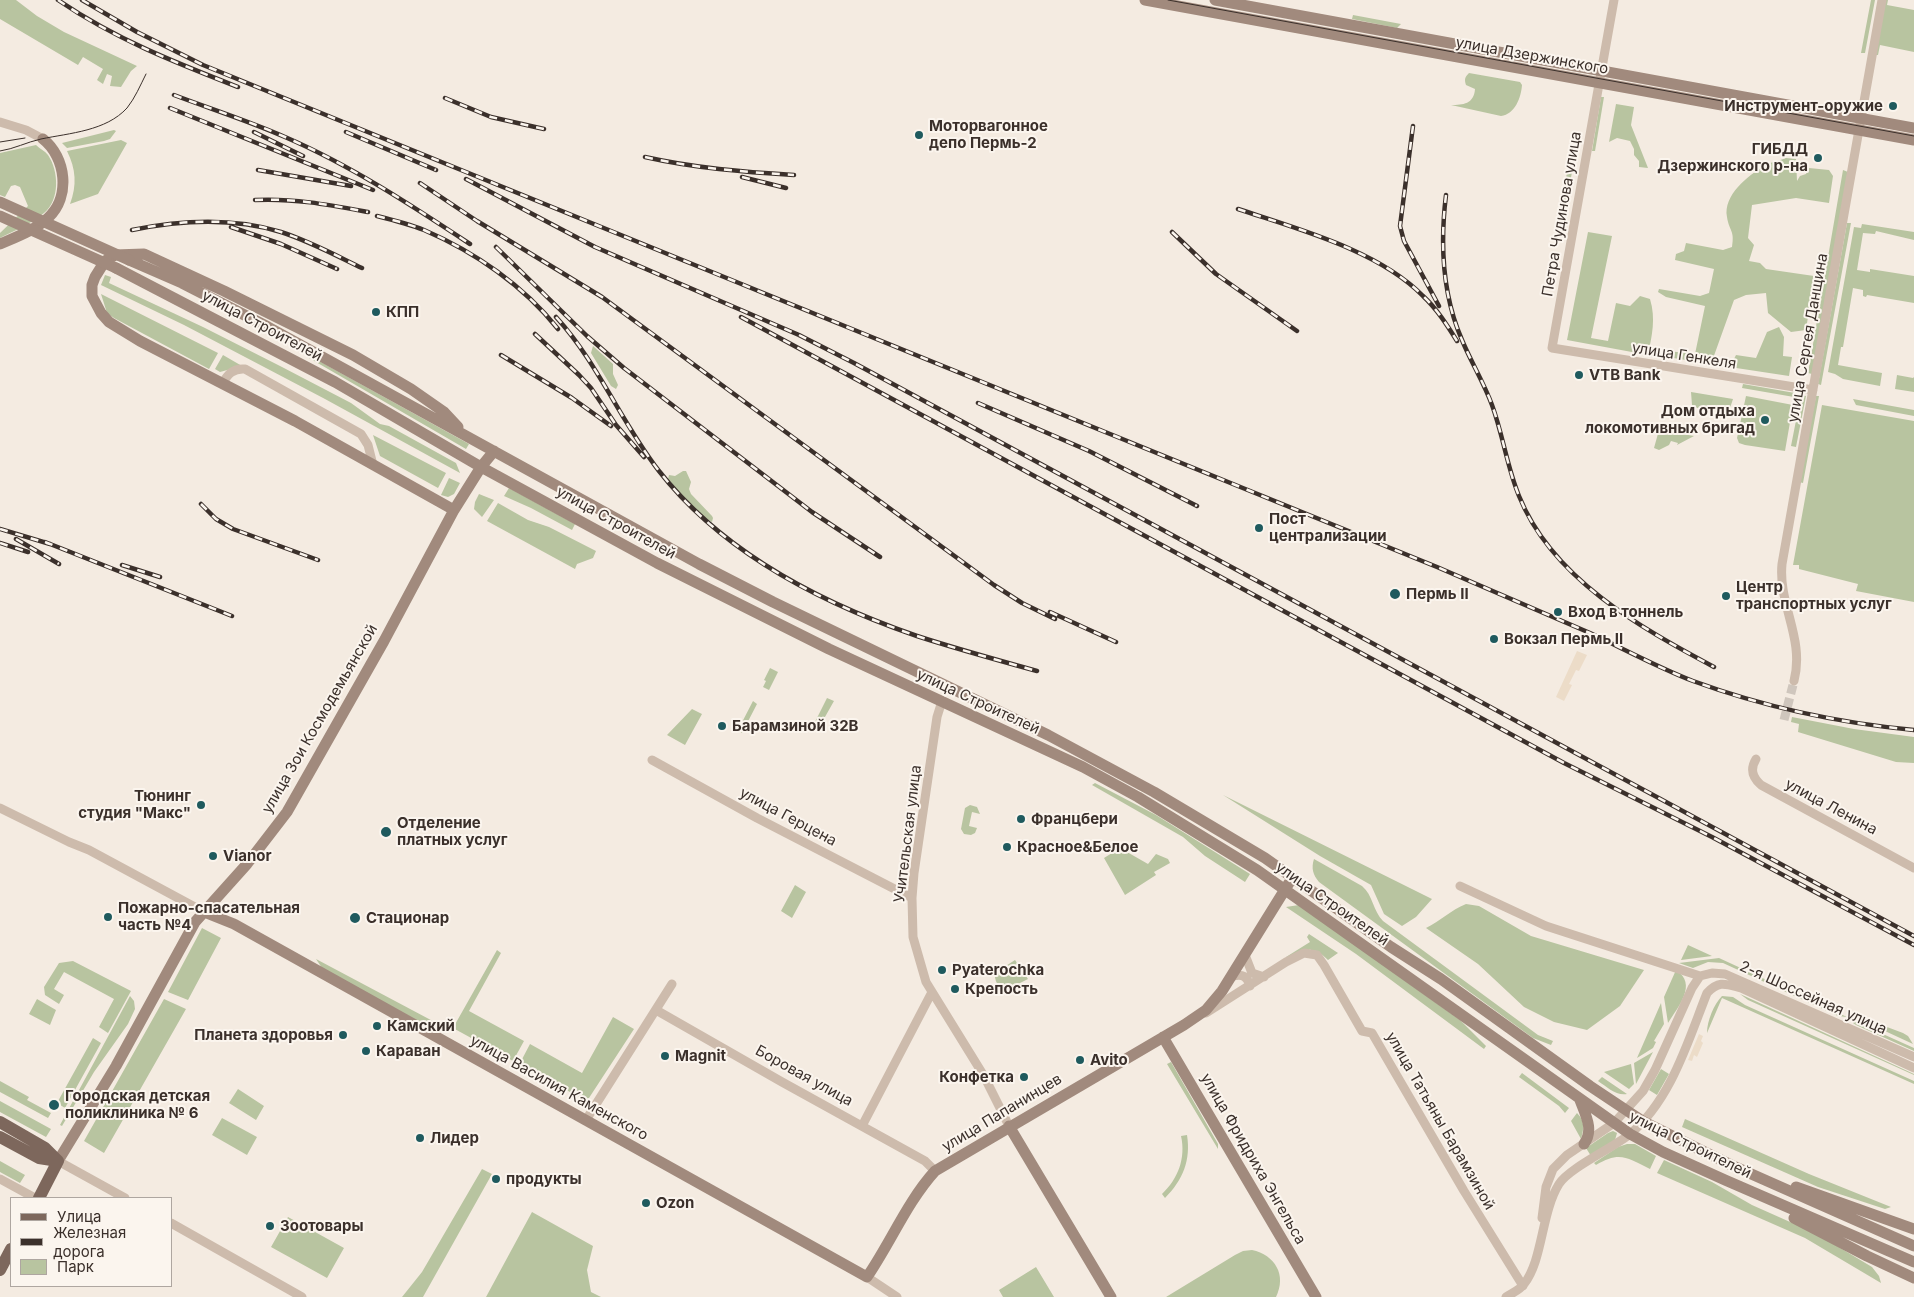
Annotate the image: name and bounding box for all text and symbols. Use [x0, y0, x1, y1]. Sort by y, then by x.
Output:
street label: улица Дзержинского [1454, 34, 1610, 78]
place label: Инструмент-оружие [1724, 97, 1883, 115]
marker: Инструмент-оружие [1887, 100, 1899, 112]
place label: Моторвагонное депо Пермь-2 [929, 117, 1048, 152]
marker: Моторвагонное депо Пермь-2 [913, 129, 925, 141]
street label: Петра Чудинова улица [1539, 130, 1585, 298]
place label: ГИБДД Дзержинского р-на [1657, 140, 1808, 175]
marker: ГИБДД Дзержинского р-на [1812, 152, 1824, 164]
street label: улица Сергея Данщина [1784, 252, 1832, 424]
street label: улица Строителей [199, 287, 325, 365]
place label: КПП [386, 303, 419, 321]
marker: КПП [370, 306, 382, 318]
street label: улица Генкеля [1631, 339, 1737, 373]
place label: VTB Bank [1589, 366, 1660, 384]
marker: VTB Bank [1573, 369, 1585, 381]
place label: Дом отдыха локомотивных бригад [1585, 402, 1755, 437]
marker: Дом отдыха локомотивных бригад [1759, 414, 1771, 426]
street label: улица Строителей [553, 483, 679, 563]
place label: Пост централизации [1269, 510, 1387, 545]
marker: Пост централизации [1253, 522, 1265, 534]
place label: Центр транспортных услуг [1736, 578, 1892, 613]
place label: Пермь II [1406, 585, 1469, 603]
marker: Пермь II [1388, 587, 1402, 601]
marker: Центр транспортных услуг [1720, 590, 1732, 602]
place label: Вход в тоннель [1568, 603, 1683, 621]
marker: Вход в тоннель [1552, 606, 1564, 618]
street label: улица Зои Космодемьянской [258, 621, 382, 817]
place label: Вокзал Пермь II [1504, 630, 1623, 648]
marker: Вокзал Пермь II [1488, 633, 1500, 645]
street label: улица Строителей [914, 666, 1042, 738]
place label: Барамзиной 32В [732, 717, 859, 735]
marker: Барамзиной 32В [716, 720, 728, 732]
street label: Учительская улица [891, 764, 925, 904]
street label: улица Ленина [1782, 775, 1880, 839]
street label: улица Герцена [736, 784, 840, 850]
place label: Тюнинг студия "Макс" [78, 787, 191, 822]
marker: Тюнинг студия "Макс" [195, 799, 207, 811]
place label: Францбери [1031, 810, 1118, 828]
marker: Францбери [1015, 813, 1027, 825]
place label: Отделение платных услуг [397, 814, 508, 849]
marker: Отделение платных услуг [379, 825, 393, 839]
place label: Красное&Белое [1017, 838, 1138, 856]
marker: Красное&Белое [1001, 841, 1013, 853]
place label: Vianor [223, 847, 272, 865]
marker: Vianor [207, 850, 219, 862]
street label: улица Строителей [1272, 858, 1392, 950]
place label: Пожарно-спасательная часть №4 [118, 899, 300, 934]
place label: Стационар [366, 909, 449, 927]
marker: Пожарно-спасательная часть №4 [102, 911, 114, 923]
marker: Стационар [348, 911, 362, 925]
street label: 2-я Шоссейная улица [1737, 957, 1889, 1039]
place label: Pyaterochka [952, 961, 1044, 979]
marker: Pyaterochka [936, 964, 948, 976]
place label: Крепость [965, 980, 1038, 998]
marker: Крепость [949, 983, 961, 995]
place label: Камский [387, 1017, 455, 1035]
marker: Камский [371, 1020, 383, 1032]
place label: Планета здоровья [194, 1026, 333, 1044]
marker: Планета здоровья [337, 1029, 349, 1041]
street label: улица Татьяны Барамзиной [1382, 1029, 1498, 1213]
street label: улица Василия Каменского [467, 1031, 651, 1145]
place label: Караван [376, 1042, 441, 1060]
street label: Боровая улица [752, 1042, 856, 1110]
marker: Караван [360, 1045, 372, 1057]
place label: Magnit [675, 1047, 726, 1065]
marker: Magnit [659, 1050, 671, 1062]
place label: Avito [1090, 1051, 1128, 1069]
marker: Avito [1074, 1054, 1086, 1066]
place label: Конфетка [939, 1068, 1014, 1086]
street label: улица Папанинцев [939, 1070, 1065, 1156]
street label: улица Фридриха Энгельса [1197, 1070, 1309, 1248]
marker: Конфетка [1018, 1071, 1030, 1083]
place label: Городская детская поликлиника № 6 [65, 1087, 210, 1122]
marker: Городская детская поликлиника № 6 [47, 1098, 61, 1112]
street label: улица Строителей [1626, 1108, 1754, 1182]
place label: Лидер [430, 1129, 479, 1147]
marker: Лидер [414, 1132, 426, 1144]
place label: продукты [506, 1170, 582, 1188]
marker: продукты [490, 1173, 502, 1185]
place label: Ozon [656, 1194, 694, 1212]
legend [10, 1197, 172, 1287]
marker: Ozon [640, 1197, 652, 1209]
text: Улица [57, 1207, 101, 1226]
place label: Зоотовары [280, 1217, 363, 1235]
marker: Зоотовары [264, 1220, 276, 1232]
text: Железная дорога [53, 1223, 126, 1261]
text: Парк [57, 1257, 94, 1276]

